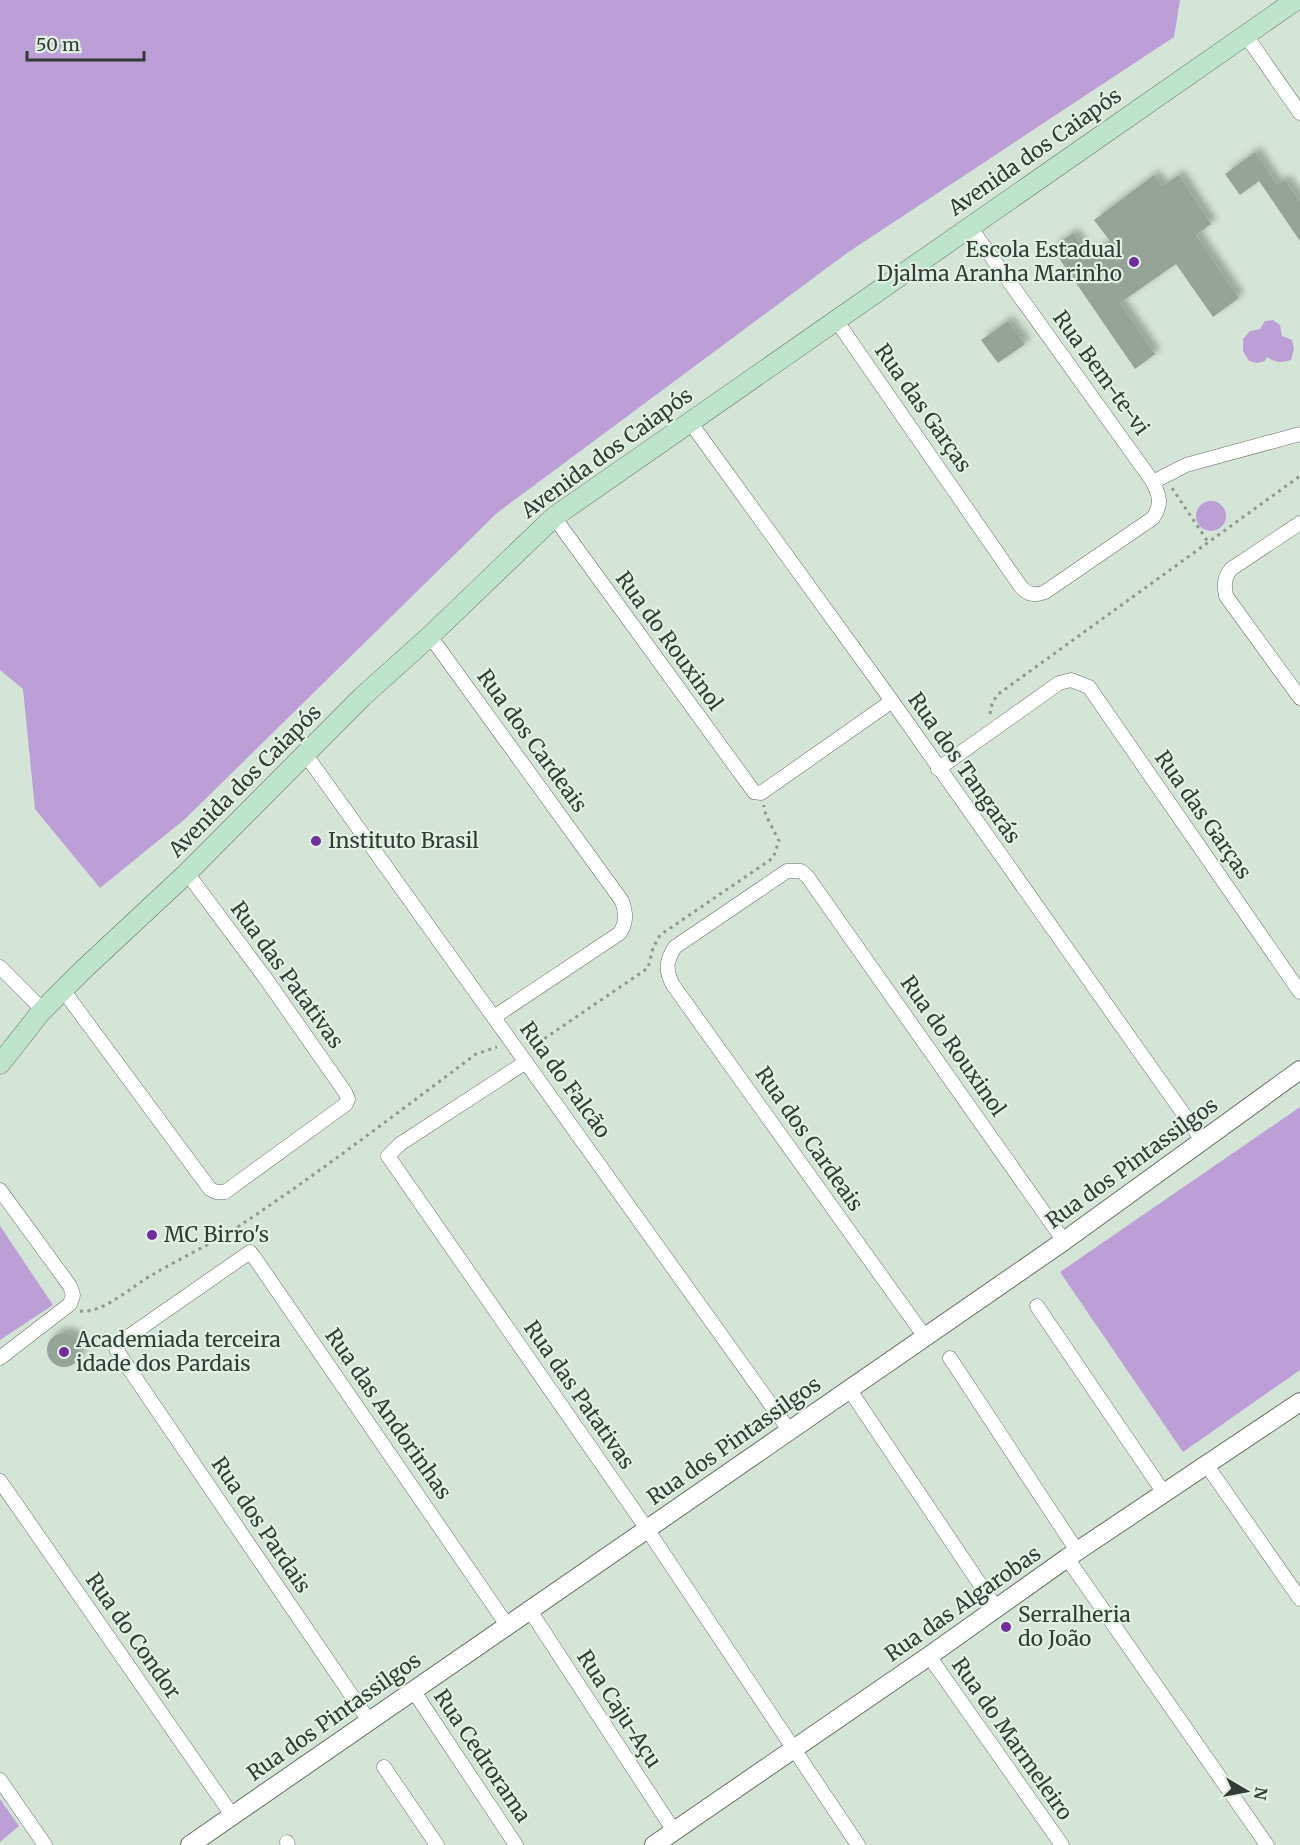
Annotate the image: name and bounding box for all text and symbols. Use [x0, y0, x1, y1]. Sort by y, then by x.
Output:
scale bar [27, 24, 144, 62]
text: 50 m [36, 33, 80, 56]
street label: Avenida dos Caiapós [942, 82, 1127, 222]
place label: Escola Estadual Djalma Aranha Marinho [877, 236, 1122, 287]
marker: Escola Estadual Djalma Aranha Marinho [1127, 255, 1141, 269]
street label: Rua Bem-te-vi [1047, 305, 1156, 440]
street label: Rua das Garças [869, 338, 978, 477]
street label: Avenida dos Caiapós [515, 381, 698, 524]
street label: Rua do Rouxinol [610, 566, 729, 716]
street label: Rua dos Cardeais [471, 664, 593, 817]
street label: Rua dos Tangarás [902, 687, 1027, 848]
street label: Avenida dos Caiapós [162, 699, 327, 863]
street label: Rua das Garças [1149, 745, 1258, 884]
place label: Instituto Brasil [328, 827, 479, 854]
marker: Instituto Brasil [309, 834, 323, 848]
street label: Rua das Patativas [225, 896, 350, 1054]
street label: Rua do Rouxinol [895, 970, 1012, 1122]
street label: Rua do Falcão [514, 1016, 617, 1143]
street label: Rua dos Cardeais [750, 1061, 869, 1216]
street label: Rua dos Pintassilgos [1040, 1091, 1223, 1234]
place label: MC Birro's [164, 1221, 269, 1248]
marker: MC Birro's [145, 1228, 159, 1242]
street label: Rua das Patativas [518, 1315, 641, 1474]
street label: Rua das Andorinhas [319, 1323, 458, 1504]
place label: Academiada terceira idade dos Pardais [75, 1326, 281, 1377]
marker: Academiada terceira idade dos Pardais [57, 1345, 71, 1359]
street label: Rua dos Pintassilgos [642, 1370, 826, 1511]
street label: Rua dos Pardais [206, 1451, 317, 1598]
street label: Rua das Algarobas [880, 1540, 1046, 1667]
street label: Rua do Condor [80, 1567, 187, 1704]
place label: Serralheria do João [1018, 1601, 1131, 1652]
marker: Serralheria do João [999, 1620, 1013, 1634]
street label: Rua Caju-Açu [571, 1645, 668, 1773]
street label: Rua dos Pintassilgos [242, 1646, 426, 1787]
street label: Rua do Marmeleiro [946, 1652, 1079, 1825]
street label: Rua Cedrorama [428, 1684, 537, 1827]
north arrow [1216, 1761, 1276, 1821]
text: N [1250, 1786, 1272, 1802]

